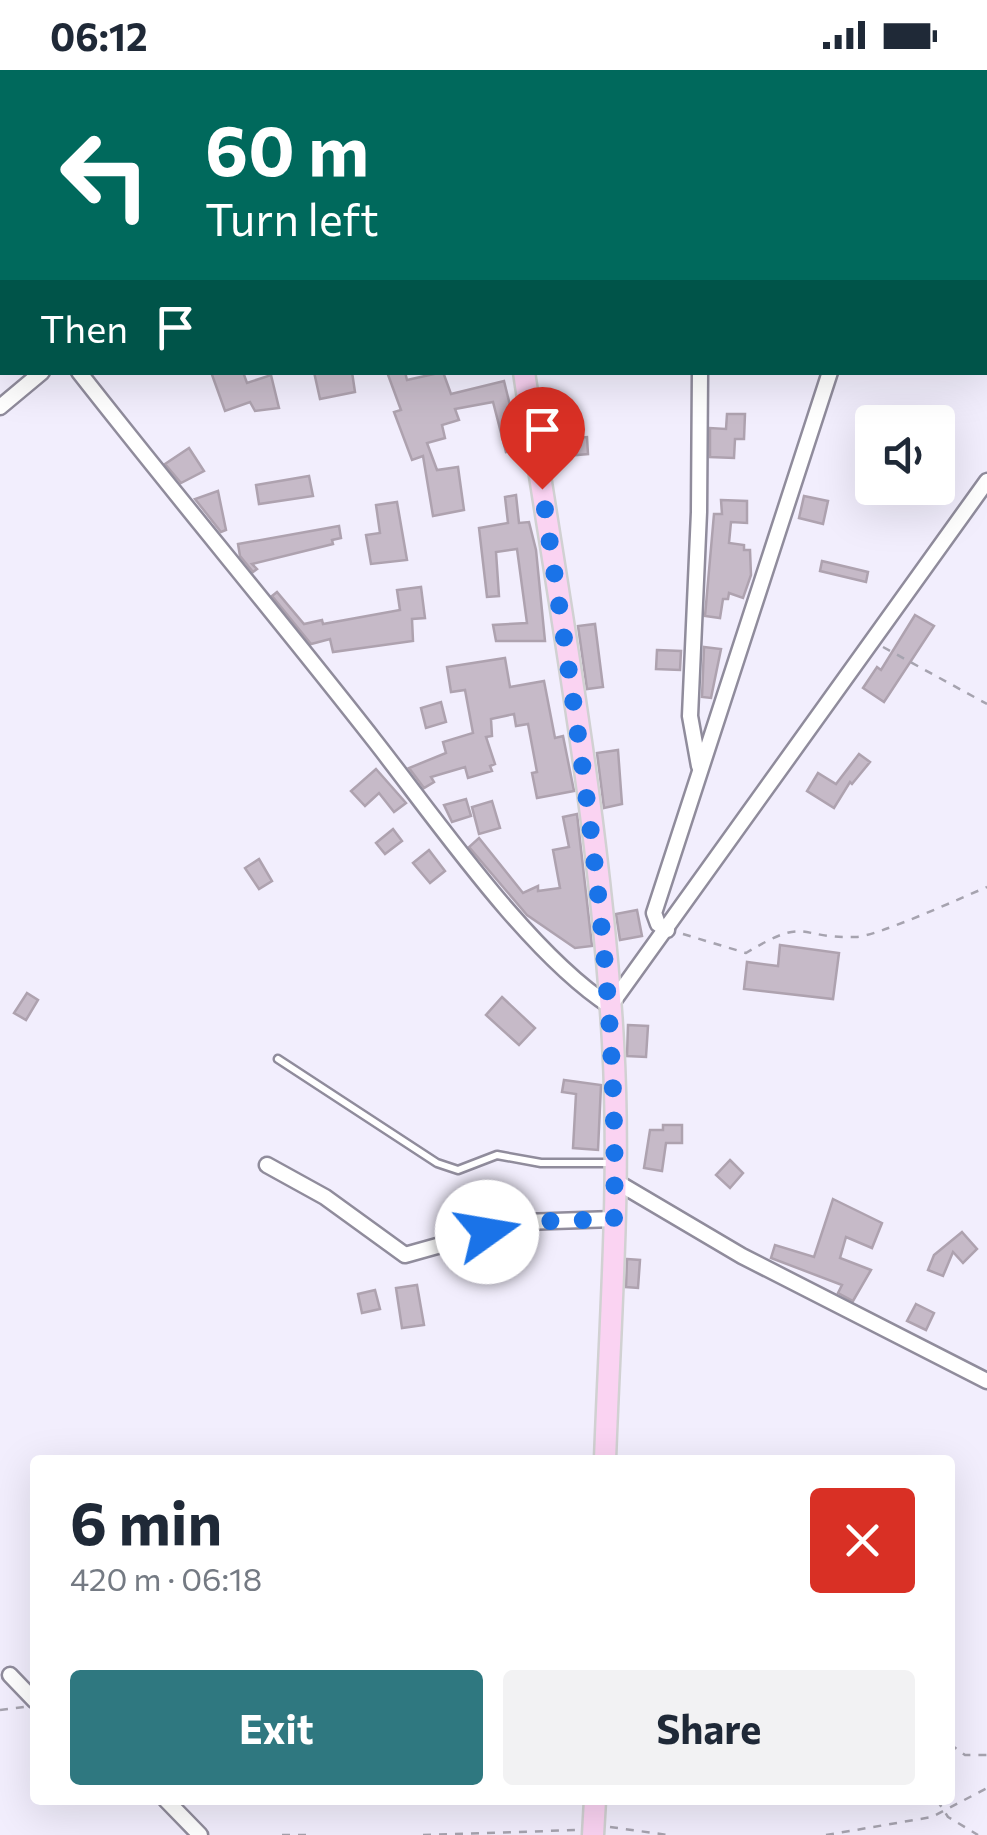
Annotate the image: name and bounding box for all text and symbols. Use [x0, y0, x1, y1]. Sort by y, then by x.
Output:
text: 06:12 [50, 12, 148, 59]
text: 60 m [205, 105, 369, 190]
icon: left [40, 110, 170, 240]
text: Turn left [205, 190, 379, 245]
icon: arrive [148, 300, 203, 355]
text: Then [40, 304, 128, 351]
pin [500, 387, 585, 490]
icon: arrive [515, 402, 570, 457]
map controls [855, 405, 955, 505]
button: sound [855, 405, 955, 505]
position arrow [435, 1180, 539, 1284]
text: 6 min [70, 1484, 222, 1557]
button: close [810, 1488, 915, 1593]
text: 420 m · 06:18 [70, 1558, 262, 1598]
button: Exit [70, 1670, 483, 1785]
button: Share [503, 1670, 915, 1785]

